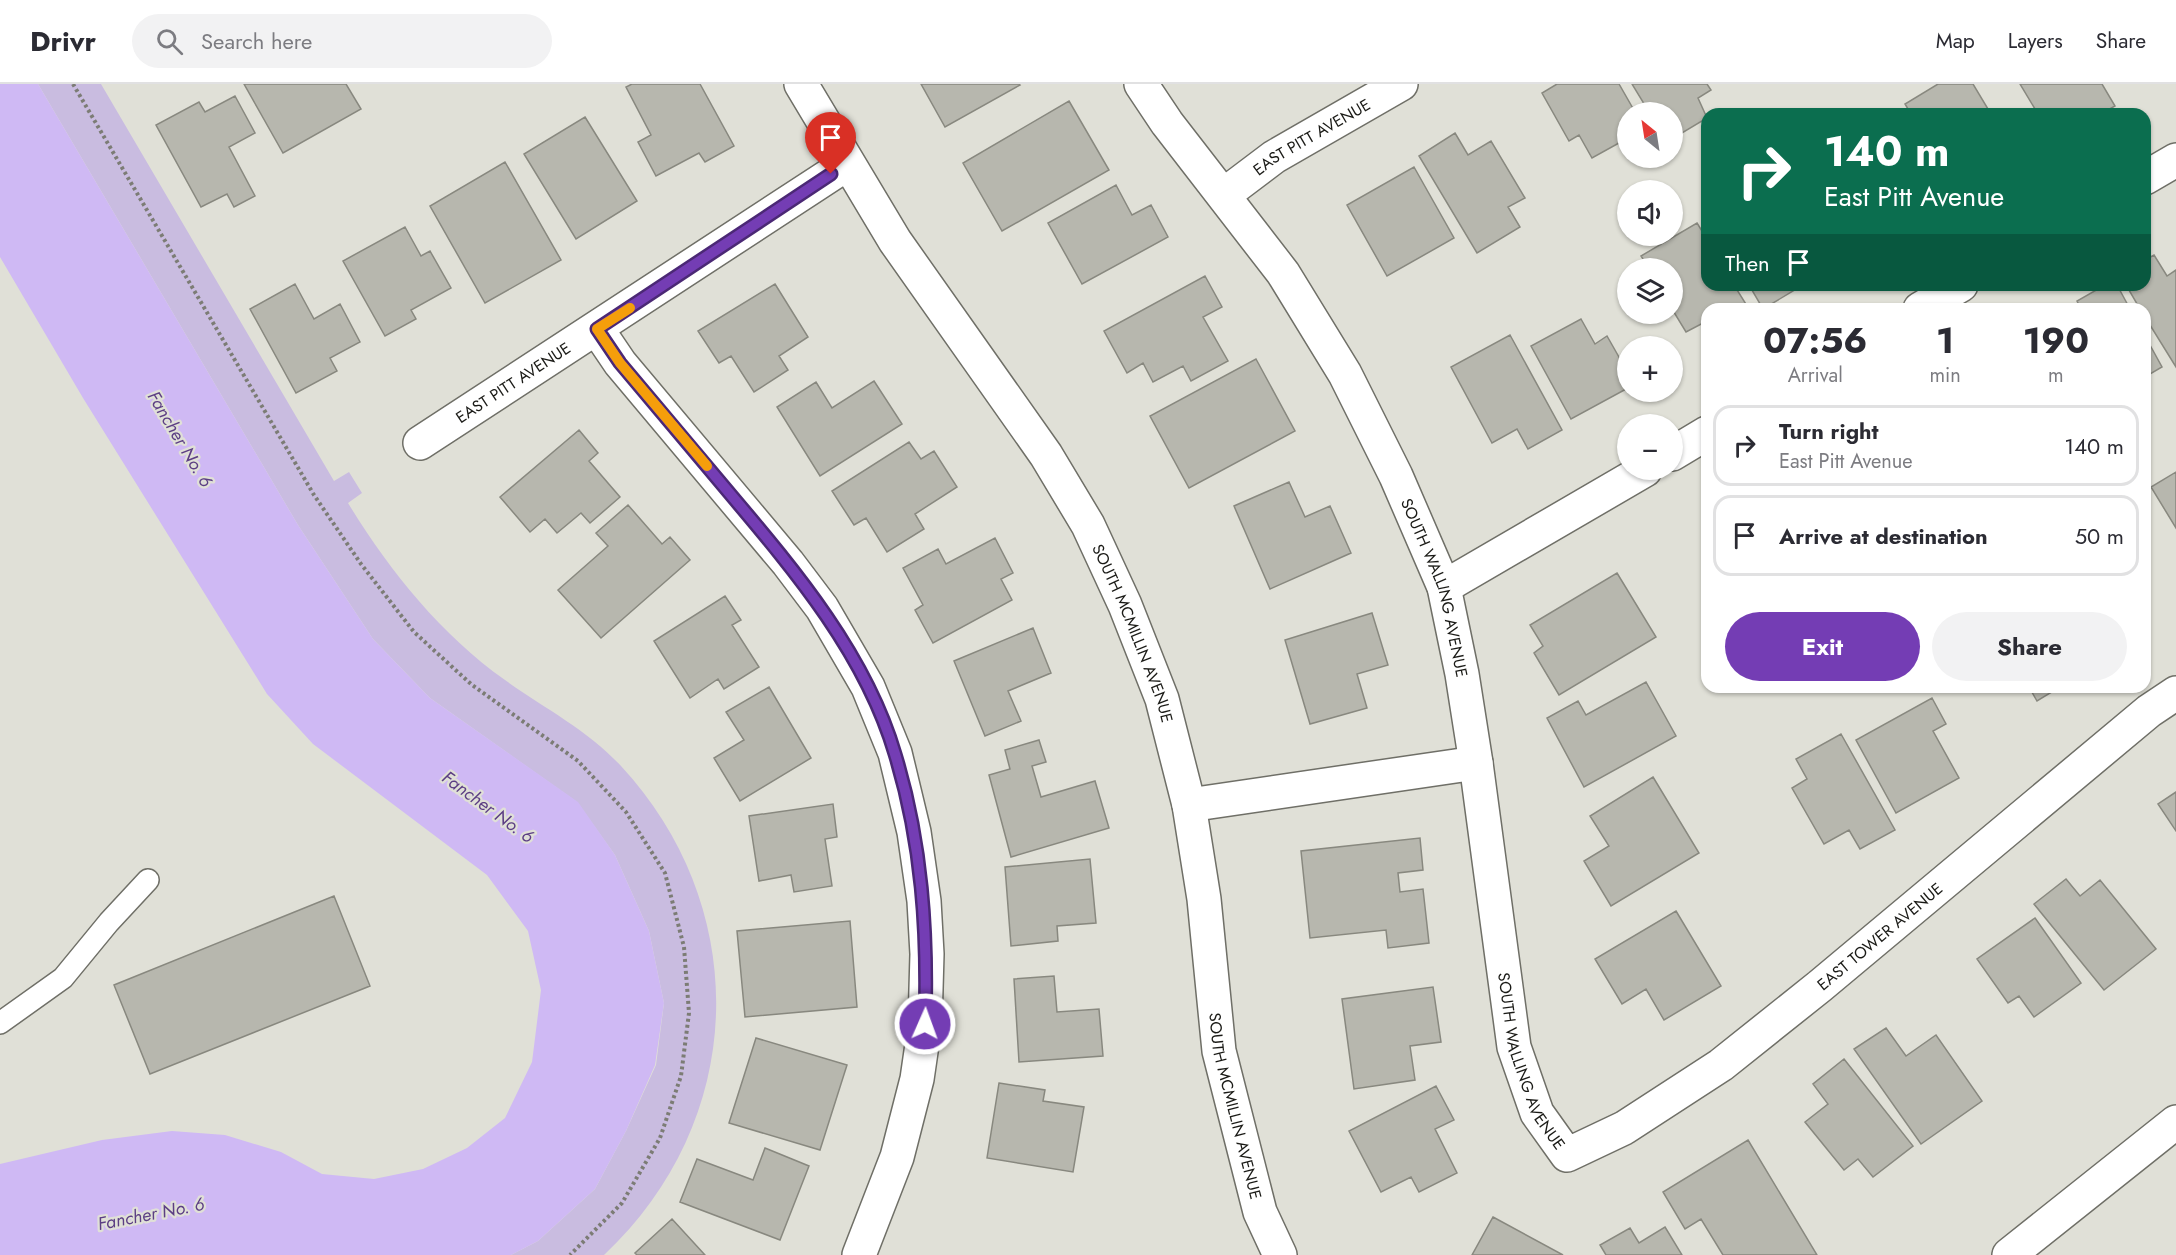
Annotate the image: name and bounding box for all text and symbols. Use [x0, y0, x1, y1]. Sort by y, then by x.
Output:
search box [132, 14, 552, 68]
text: Drivr [30, 21, 96, 62]
icon: search [153, 25, 186, 58]
text: Search here [201, 25, 312, 57]
text: Map [1936, 26, 1975, 56]
text: Layers [2008, 26, 2063, 56]
text: Share [2096, 26, 2146, 56]
street label: EAST PITT AVENUE [1248, 93, 1374, 181]
north arrow [1617, 102, 1683, 168]
map controls [1617, 102, 1683, 480]
pin [805, 112, 856, 174]
icon: arrive [814, 121, 847, 154]
text: 140 m [1824, 121, 1950, 182]
icon: right [1725, 132, 1803, 210]
text: East Pitt Avenue [1824, 177, 2004, 216]
button: sound [1617, 180, 1683, 246]
icon: arrive [1782, 246, 1815, 279]
text: Then [1725, 247, 1770, 279]
button: layers [1617, 258, 1683, 324]
text: 07:56 [1763, 314, 1867, 366]
text: 1 [1936, 314, 1954, 366]
text: 190 [2023, 314, 2089, 366]
street label: EAST PITT AVENUE [451, 336, 575, 428]
button: + [1617, 336, 1683, 402]
text: Arrival [1788, 361, 1843, 390]
text: min [1929, 361, 1961, 390]
text: m [2048, 361, 2064, 390]
water label: Fancher No. 6 [141, 386, 219, 492]
button: − [1617, 414, 1683, 480]
text: Turn right [1779, 415, 1879, 447]
icon: right [1728, 429, 1761, 462]
text: 140 m [2064, 430, 2124, 462]
text: East Pitt Avenue [1779, 447, 1913, 476]
street label: SOUTH WALLING AVENUE [1395, 495, 1474, 679]
icon: arrive [1728, 519, 1761, 552]
text: Arrive at destination [1779, 520, 1988, 552]
text: 50 m [2075, 520, 2124, 552]
street label: SOUTH MCMILLIN AVENUE [1087, 540, 1179, 725]
button: Exit [1725, 612, 1920, 681]
button: Share [1932, 612, 2127, 681]
water label: Fancher No. 6 [437, 765, 539, 849]
street label: EAST TOWER AVENUE [1812, 877, 1947, 995]
street label: SOUTH WALLING AVENUE [1493, 971, 1571, 1154]
position arrow [893, 992, 957, 1056]
street label: SOUTH MCMILLIN AVENUE [1204, 1011, 1268, 1202]
water label: Fancher No. 6 [95, 1191, 207, 1237]

